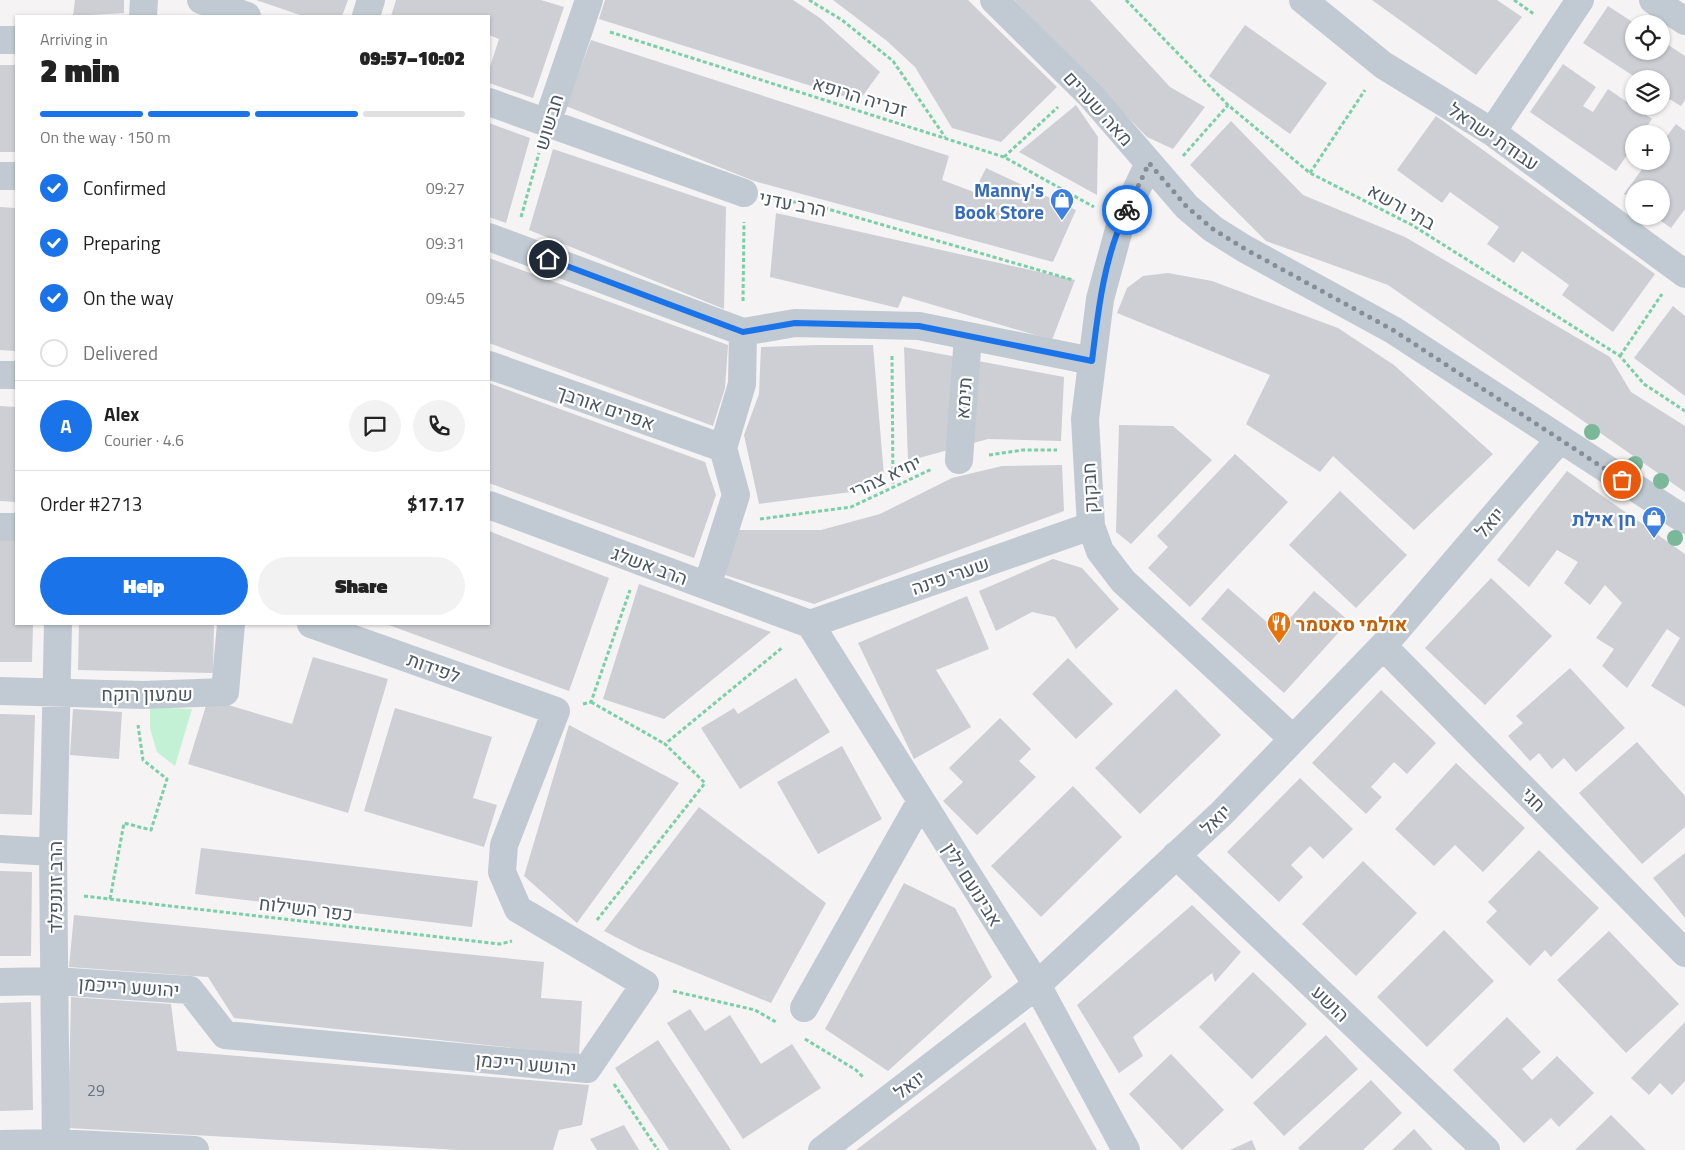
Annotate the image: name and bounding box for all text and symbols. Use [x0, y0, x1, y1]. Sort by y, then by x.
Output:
map controls [1625, 15, 1670, 225]
button: locate [1625, 15, 1670, 60]
text: Arriving in [40, 27, 108, 51]
text: 09:57–10:02 [360, 43, 465, 72]
text: 2 min [40, 46, 120, 94]
street label: מאה שערים [1057, 64, 1141, 152]
street label: זכריה הרופא [809, 68, 911, 124]
button: layers [1625, 70, 1670, 115]
street label: חבשוש [526, 90, 570, 154]
street label: עבודת ישראל [1443, 95, 1545, 177]
text: On the way · 150 m [40, 125, 171, 149]
button: + [1625, 125, 1670, 170]
text: Confirmed [83, 173, 166, 202]
icon: check [40, 174, 68, 202]
place label: Manny's Book Store [954, 175, 1044, 226]
street label: בתי ורשא [1363, 175, 1441, 237]
text: 09:27 [426, 176, 465, 200]
button: − [1625, 180, 1670, 225]
street label: הרב עדני [757, 182, 829, 224]
courier [1102, 185, 1152, 235]
shop icon: Manny's Book Store [1049, 187, 1075, 221]
icon: bike [1113, 196, 1141, 224]
text: Preparing [83, 228, 160, 257]
icon: check [40, 229, 68, 257]
text: 09:31 [426, 231, 465, 255]
pin [527, 238, 569, 280]
icon: home [534, 245, 562, 273]
text: On the way [83, 283, 174, 312]
icon: check [40, 284, 68, 312]
text: 09:45 [426, 286, 465, 310]
text: Delivered [83, 338, 158, 367]
street label: תימא [947, 376, 979, 420]
street label: אפרים אורבך [553, 377, 659, 437]
text: Alex [104, 399, 139, 428]
button: chat [349, 400, 401, 452]
button: phone [413, 400, 465, 452]
text: A [60, 411, 72, 440]
text: Courier · 4.6 [104, 428, 184, 452]
street label: יחיא צהרי [844, 447, 926, 505]
pin [1601, 459, 1643, 501]
street label: חבקוק [1073, 462, 1105, 514]
icon: bag [1608, 466, 1636, 494]
text: Order #2713 [40, 489, 142, 518]
text: $17.17 [407, 489, 465, 518]
street label: יואל [1467, 500, 1511, 544]
place label: חן אילת [1572, 504, 1636, 533]
shop icon: חן אילת [1641, 505, 1667, 539]
street label: הרב אשלג [608, 538, 692, 592]
street label: שערי פינה [907, 548, 993, 602]
button: Help [40, 557, 248, 615]
button: Share [258, 557, 465, 615]
place label: אולמי סאטמר [1296, 609, 1407, 638]
restaurant icon: אולמי סאטמר [1266, 610, 1292, 644]
street label: לפידות [403, 644, 465, 690]
street label: שמעון רוקח [101, 679, 193, 708]
street label: חגי [1515, 780, 1553, 818]
street label: יואל [1193, 797, 1237, 841]
street label: אבינועם ילין [936, 836, 1010, 932]
street label: הרב זוננפלד [40, 841, 69, 933]
street label: כפר השילוח [257, 888, 355, 928]
street label: יהושע רייכמן [77, 968, 181, 1004]
street label: הושע [1306, 978, 1356, 1028]
street label: יהושע רייכמן [474, 1044, 578, 1082]
street label: יואל [887, 1062, 931, 1106]
house number: 29 [87, 1078, 105, 1102]

